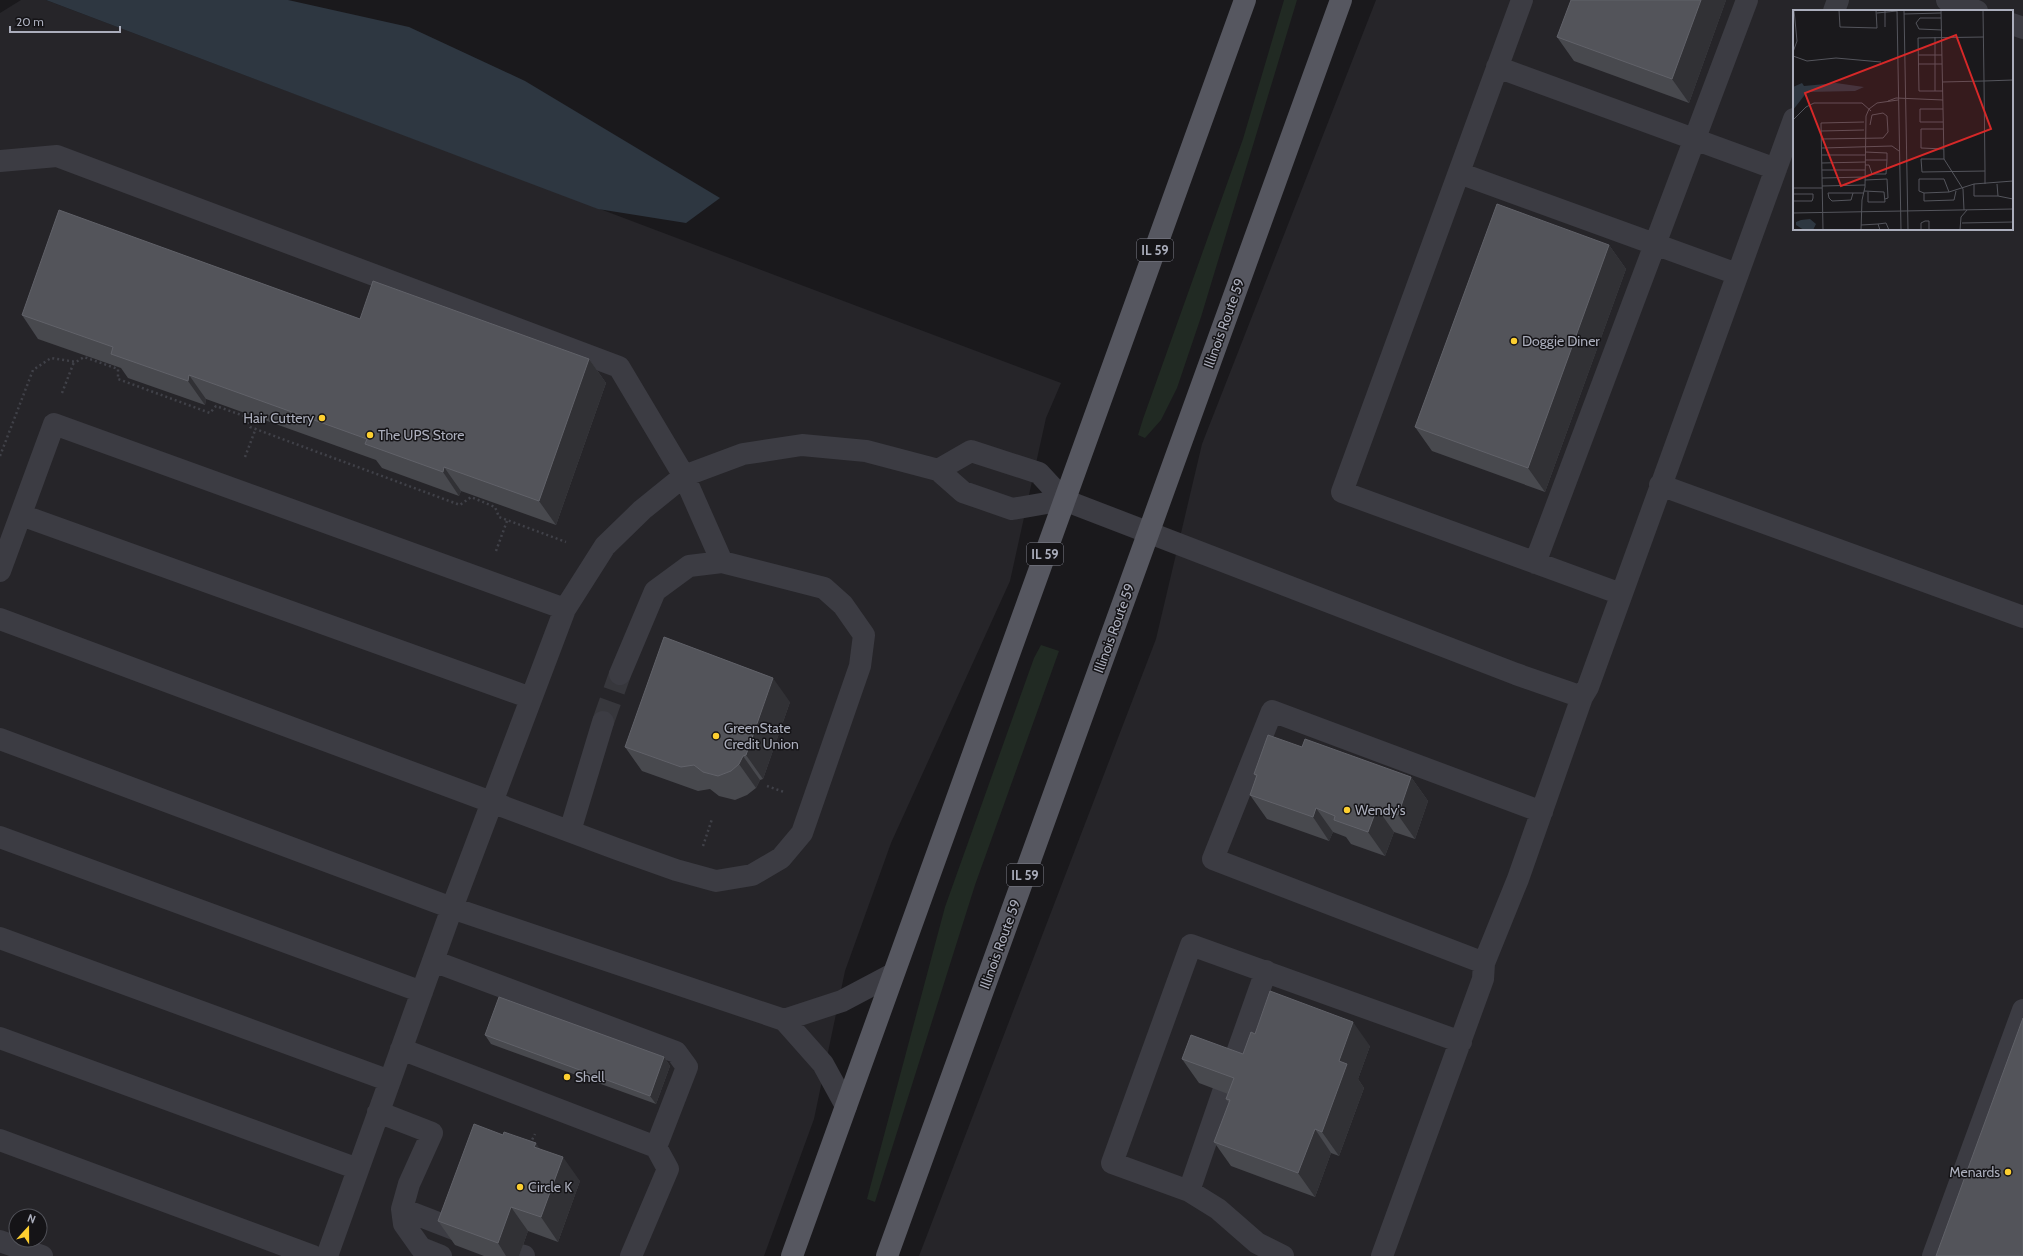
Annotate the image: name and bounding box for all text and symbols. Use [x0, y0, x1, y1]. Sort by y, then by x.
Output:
scale bar [10, 8, 120, 34]
inset map [1793, 10, 2013, 230]
text: 20 m [16, 14, 44, 29]
road number: IL 59 [1137, 239, 1173, 261]
street label: Illinois Route 59 [1199, 276, 1249, 370]
place label: Doggie Diner [1522, 332, 1600, 350]
marker: Doggie Diner [1509, 336, 1519, 346]
place label: Hair Cuttery [243, 409, 314, 427]
marker: Hair Cuttery [317, 413, 327, 423]
place label: The UPS Store [378, 426, 465, 444]
marker: The UPS Store [365, 430, 375, 440]
road number: IL 59 [1027, 543, 1063, 565]
street label: Illinois Route 59 [1089, 581, 1139, 675]
place label: GreenState Credit Union [724, 719, 799, 753]
marker: GreenState Credit Union [711, 731, 721, 741]
place label: Wendy's [1355, 801, 1406, 819]
marker: Wendy's [1342, 805, 1352, 815]
road number: IL 59 [1007, 864, 1043, 886]
street label: Illinois Route 59 [975, 897, 1025, 991]
place label: Shell [575, 1068, 605, 1086]
marker: Shell [562, 1072, 572, 1082]
place label: Menards [1949, 1163, 2000, 1181]
marker: Menards [2003, 1167, 2013, 1177]
place label: Circle K [528, 1178, 572, 1196]
marker: Circle K [515, 1182, 525, 1192]
north arrow [8, 1208, 48, 1248]
text: N [25, 1211, 38, 1227]

